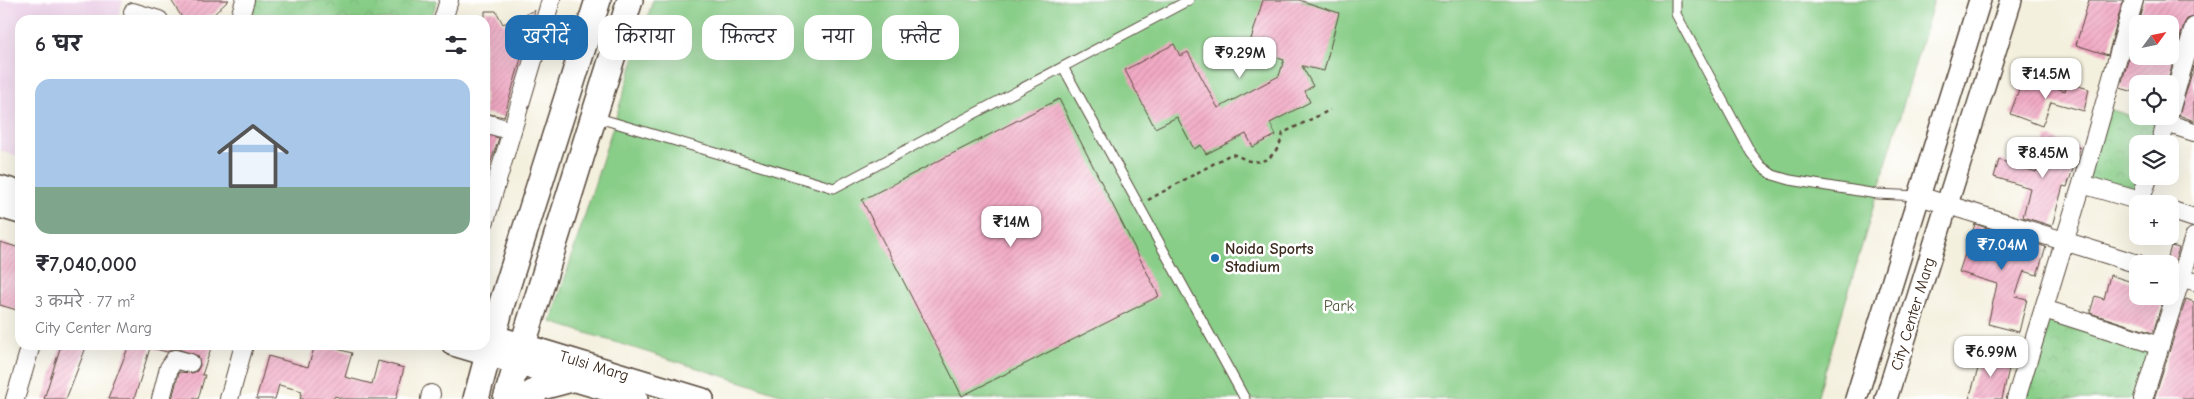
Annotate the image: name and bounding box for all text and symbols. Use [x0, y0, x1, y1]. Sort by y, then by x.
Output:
chip: खरीदें [505, 15, 588, 60]
chip: किराया [598, 15, 692, 60]
chip: फ़िल्टर [702, 15, 794, 60]
chip: नया [804, 15, 872, 60]
chip: फ़्लैट [882, 15, 959, 60]
north arrow [2129, 15, 2179, 65]
map controls [2129, 15, 2179, 305]
icon: filters [442, 31, 470, 59]
text: 6 घर [35, 32, 81, 56]
pin: ₹9.29M [1199, 36, 1281, 79]
text: ₹9.29M [1214, 44, 1266, 62]
pin: ₹14.5M [2005, 58, 2087, 100]
text: ₹14.5M [2022, 65, 2070, 83]
button: locate [2129, 75, 2179, 125]
icon: home [208, 111, 298, 201]
button: layers [2129, 135, 2179, 185]
pin: ₹8.45M [2002, 136, 2084, 179]
text: ₹8.45M [2018, 144, 2068, 162]
button: + [2129, 195, 2179, 245]
pin: ₹14M [981, 206, 1041, 248]
text: ₹14M [992, 213, 1030, 231]
pin: ₹7.04M [1961, 228, 2043, 271]
text: ₹7.04M [1977, 236, 2027, 254]
place label: Noida Sports Stadium [1225, 240, 1314, 276]
text: ₹7,040,000 [35, 252, 137, 276]
marker: Noida Sports Stadium [1209, 252, 1221, 264]
street label: City Center Marg [1887, 255, 1939, 373]
button: − [2129, 255, 2179, 305]
text: 3 कमरे · 77 m² [35, 293, 135, 311]
park label: Park [1324, 297, 1355, 315]
text: City Center Marg [35, 319, 152, 337]
pin: ₹6.99M [1950, 336, 2032, 378]
text: ₹6.99M [1965, 343, 2017, 361]
street label: Tulsi Marg [557, 347, 631, 385]

